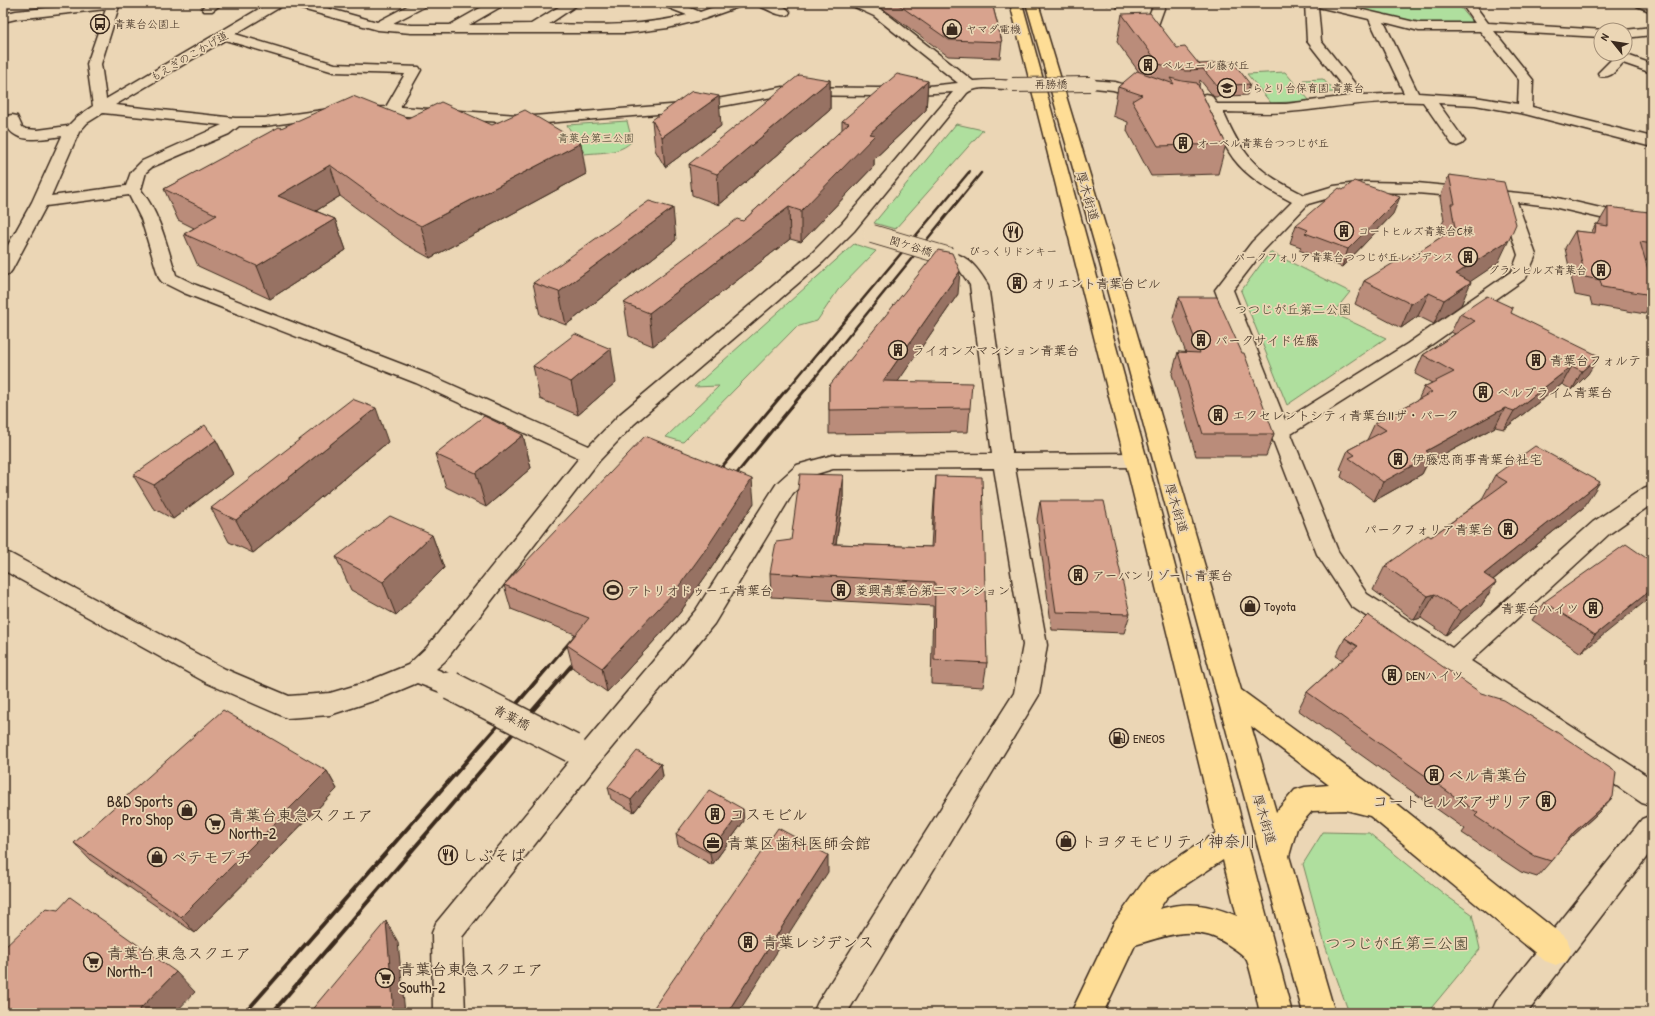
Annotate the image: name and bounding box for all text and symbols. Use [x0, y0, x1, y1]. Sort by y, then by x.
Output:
bus stop icon: 青葉台公園上 [89, 13, 111, 35]
place label: 青葉台公園上 [114, 17, 180, 31]
shop icon: ヤマダ電機 [941, 18, 963, 40]
place label: ヤマダ電機 [966, 22, 1021, 36]
north arrow [1593, 22, 1633, 62]
street label: もえぎのこかげ道 [147, 28, 231, 84]
text: N [1597, 31, 1612, 43]
building icon: ベルエール藤が丘 [1137, 54, 1159, 76]
place label: ベルエール藤が丘 [1162, 58, 1249, 72]
street label: 再勝橋 [1035, 77, 1068, 91]
school or university icon: しらとり台保育園 青葉台 [1216, 77, 1238, 99]
place label: しらとり台保育園 青葉台 [1241, 81, 1365, 95]
park label: 青葉台第三公園 [558, 131, 635, 145]
building icon: オーベル青葉台つつじが丘 [1172, 132, 1194, 154]
place label: オーベル青葉台つつじが丘 [1197, 136, 1329, 150]
street label: 厚木街道 [1072, 169, 1104, 223]
building icon: コートヒルズ青葉台C棟 [1333, 220, 1355, 242]
restaurant icon: びっくりドンキー [1002, 221, 1024, 243]
place label: コートヒルズ青葉台C棟 [1358, 224, 1474, 238]
street label: 関ケ谷橋 [888, 233, 934, 259]
place label: びっくりドンキー [969, 244, 1057, 258]
building icon: パークフォリア青葉台つつじが丘レジデンス [1457, 246, 1479, 268]
place label: パークフォリア青葉台つつじが丘レジデンス [1234, 250, 1454, 264]
building icon: グランヒルズ青葉台 [1590, 259, 1612, 281]
place label: グランヒルズ青葉台 [1488, 263, 1587, 277]
building icon: オリエント青葉台ビル [1006, 272, 1028, 294]
place label: オリエント青葉台ビル [1031, 274, 1161, 292]
park label: つつじが丘第二公園 [1234, 300, 1352, 318]
building icon: パークサイド佐藤 [1190, 329, 1212, 351]
place label: パークサイド佐藤 [1215, 331, 1318, 349]
building icon: ライオンズマンション青葉台 [887, 339, 909, 361]
place label: ライオンズマンション青葉台 [912, 341, 1079, 359]
building icon: 青葉台フォルテ [1525, 349, 1547, 371]
place label: 青葉台フォルテ [1550, 351, 1641, 369]
building icon: ベルプライム青葉台 [1472, 381, 1494, 403]
place label: ベルプライム青葉台 [1497, 383, 1613, 401]
building icon: エクセレントシティ青葉台IIザ・パーク [1207, 404, 1229, 426]
place label: エクセレントシティ青葉台IIザ・パーク [1232, 406, 1459, 424]
building icon: 伊藤忠商事青葉台社宅 [1387, 448, 1409, 470]
place label: 伊藤忠商事青葉台社宅 [1412, 450, 1542, 468]
street label: 厚木街道 [1161, 481, 1193, 535]
building icon: パークフォリア青葉台 [1497, 518, 1519, 540]
place label: パークフォリア青葉台 [1364, 520, 1494, 538]
building icon: アーバンリゾート青葉台 [1067, 564, 1089, 586]
place label: アーバンリゾート青葉台 [1092, 566, 1233, 584]
sports icon: アトリオドゥーエ 青葉台 [602, 579, 624, 601]
building icon: 菱興青葉台第二マンション [830, 579, 852, 601]
place label: アトリオドゥーエ 青葉台 [627, 581, 773, 599]
place label: 菱興青葉台第二マンション [855, 581, 1010, 599]
shop icon: Toyota [1239, 595, 1261, 617]
place label: Toyota [1264, 597, 1296, 615]
building icon: 青葉台ハイツ [1582, 597, 1604, 619]
place label: 青葉台ハイツ [1501, 599, 1579, 617]
building icon: DENハイツ [1381, 664, 1403, 686]
place label: DENハイツ [1406, 666, 1464, 684]
street label: 青葉橋 [491, 700, 533, 734]
fuel station icon: ENEOS [1108, 727, 1130, 749]
place label: ENEOS [1133, 729, 1165, 747]
building icon: ベル青葉台 [1423, 764, 1445, 786]
place label: ベル青葉台 [1448, 764, 1528, 786]
place label: B&D Sports Pro Shop [107, 790, 173, 830]
place label: コートヒルズアザリア [1372, 790, 1532, 812]
building icon: コートヒルズアザリア [1535, 790, 1557, 812]
street label: 厚木街道 [1249, 792, 1281, 846]
shop icon: B&D Sports Pro Shop [176, 799, 198, 821]
building icon: コスモビル [704, 803, 726, 825]
place label: コスモビル [729, 803, 808, 825]
place label: 青葉台東急スクエア North-2 [229, 804, 373, 844]
supermarket icon: 青葉台東急スクエア North-2 [204, 813, 226, 835]
shop icon: トヨタモビリティ神奈川 [1055, 830, 1077, 852]
place label: トヨタモビリティ神奈川 [1080, 830, 1256, 852]
office icon: 青葉区歯科医師会館 [702, 832, 724, 854]
place label: 青葉区歯科医師会館 [727, 832, 871, 854]
restaurant icon: しぶそば [437, 844, 459, 866]
place label: しぶそば [462, 844, 526, 866]
shop icon: ペテモプチ [146, 846, 168, 868]
place label: ペテモプチ [171, 846, 251, 868]
building icon: 青葉レジデンス [737, 931, 759, 953]
place label: 青葉レジデンス [762, 931, 874, 953]
park label: つつじが丘第三公園 [1325, 932, 1469, 954]
place label: 青葉台東急スクエア North-1 [107, 942, 251, 982]
supermarket icon: 青葉台東急スクエア North-1 [82, 951, 104, 973]
place label: 青葉台東急スクエア South-2 [399, 958, 543, 998]
supermarket icon: 青葉台東急スクエア South-2 [374, 967, 396, 989]

